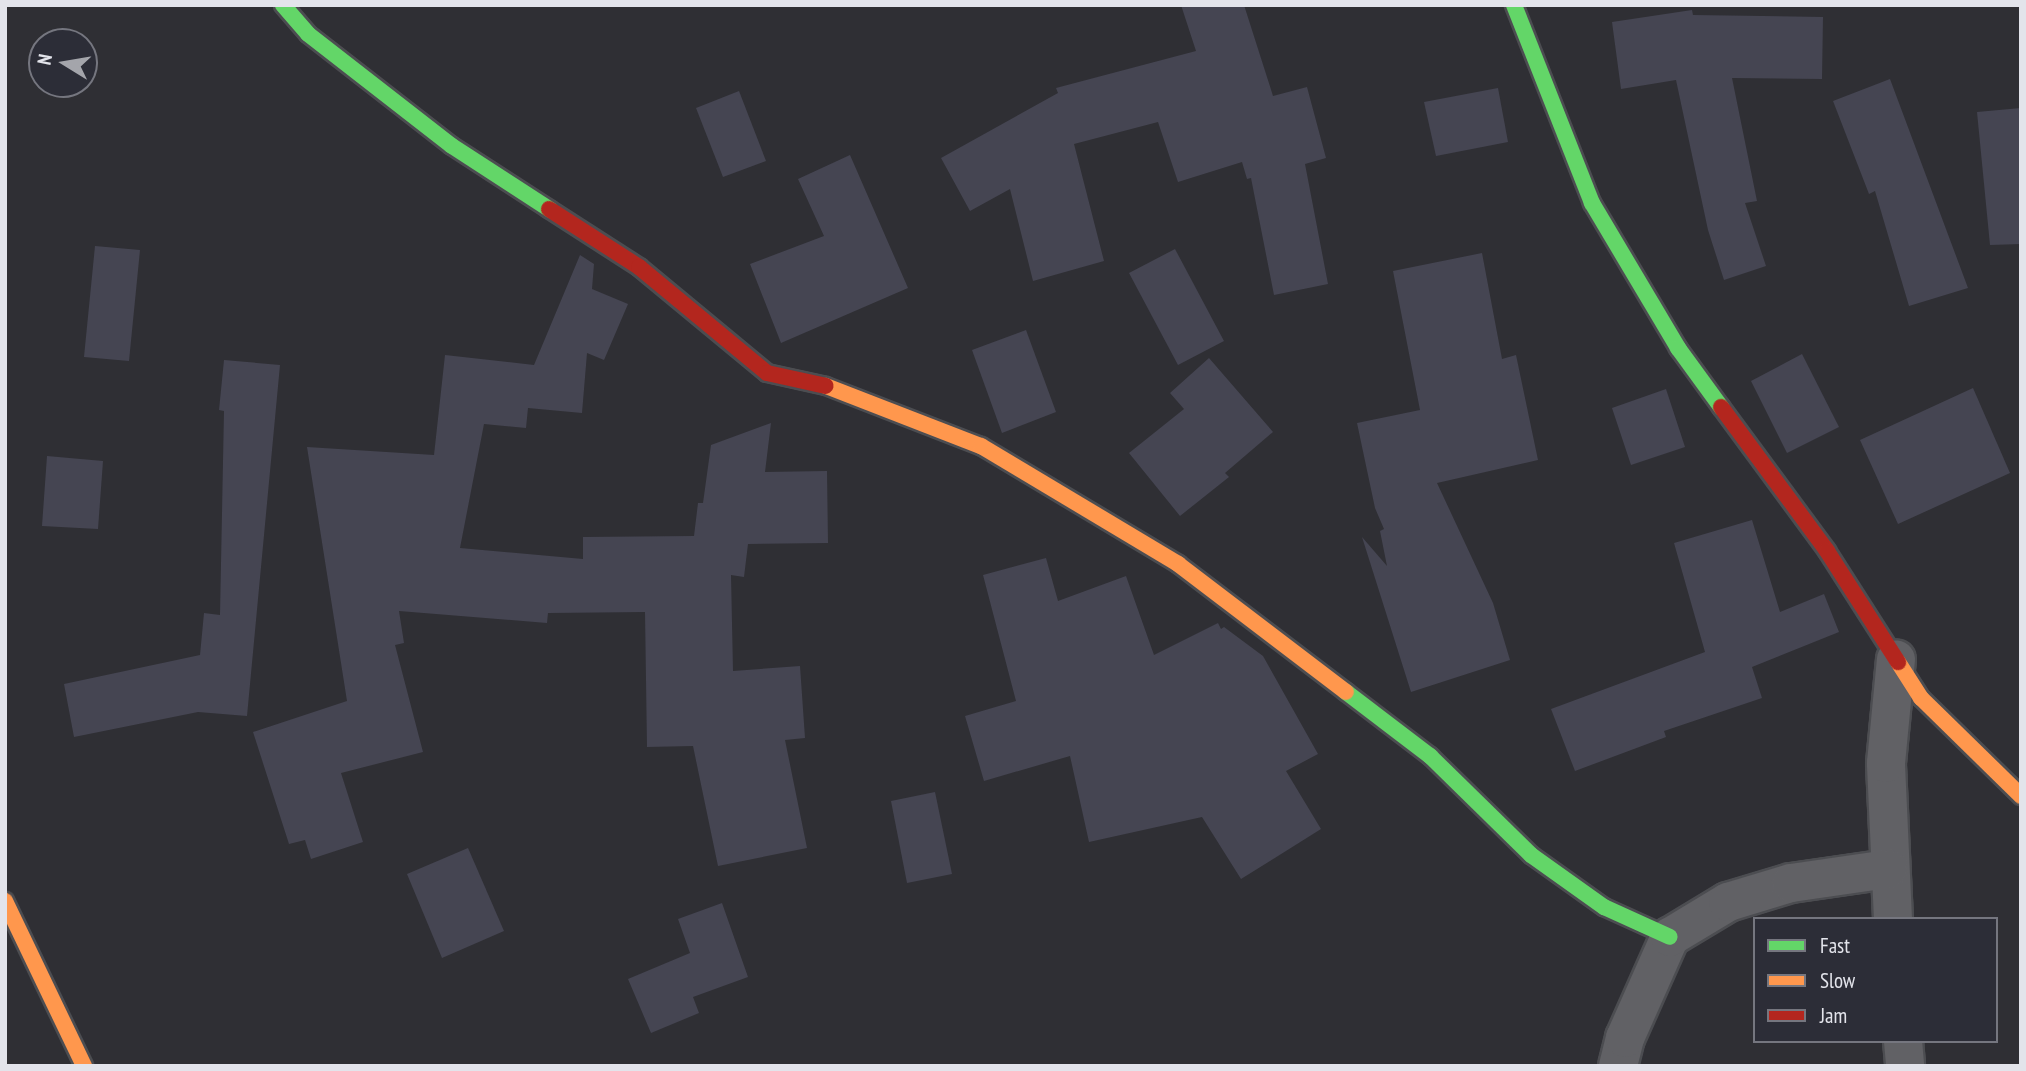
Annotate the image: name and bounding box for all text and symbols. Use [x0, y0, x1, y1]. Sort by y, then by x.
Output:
north arrow [28, 28, 98, 98]
text: N [32, 52, 57, 67]
legend [1753, 917, 1998, 1043]
text: Fast [1820, 932, 1850, 959]
text: Slow [1820, 967, 1855, 994]
text: Jam [1820, 1002, 1847, 1029]

